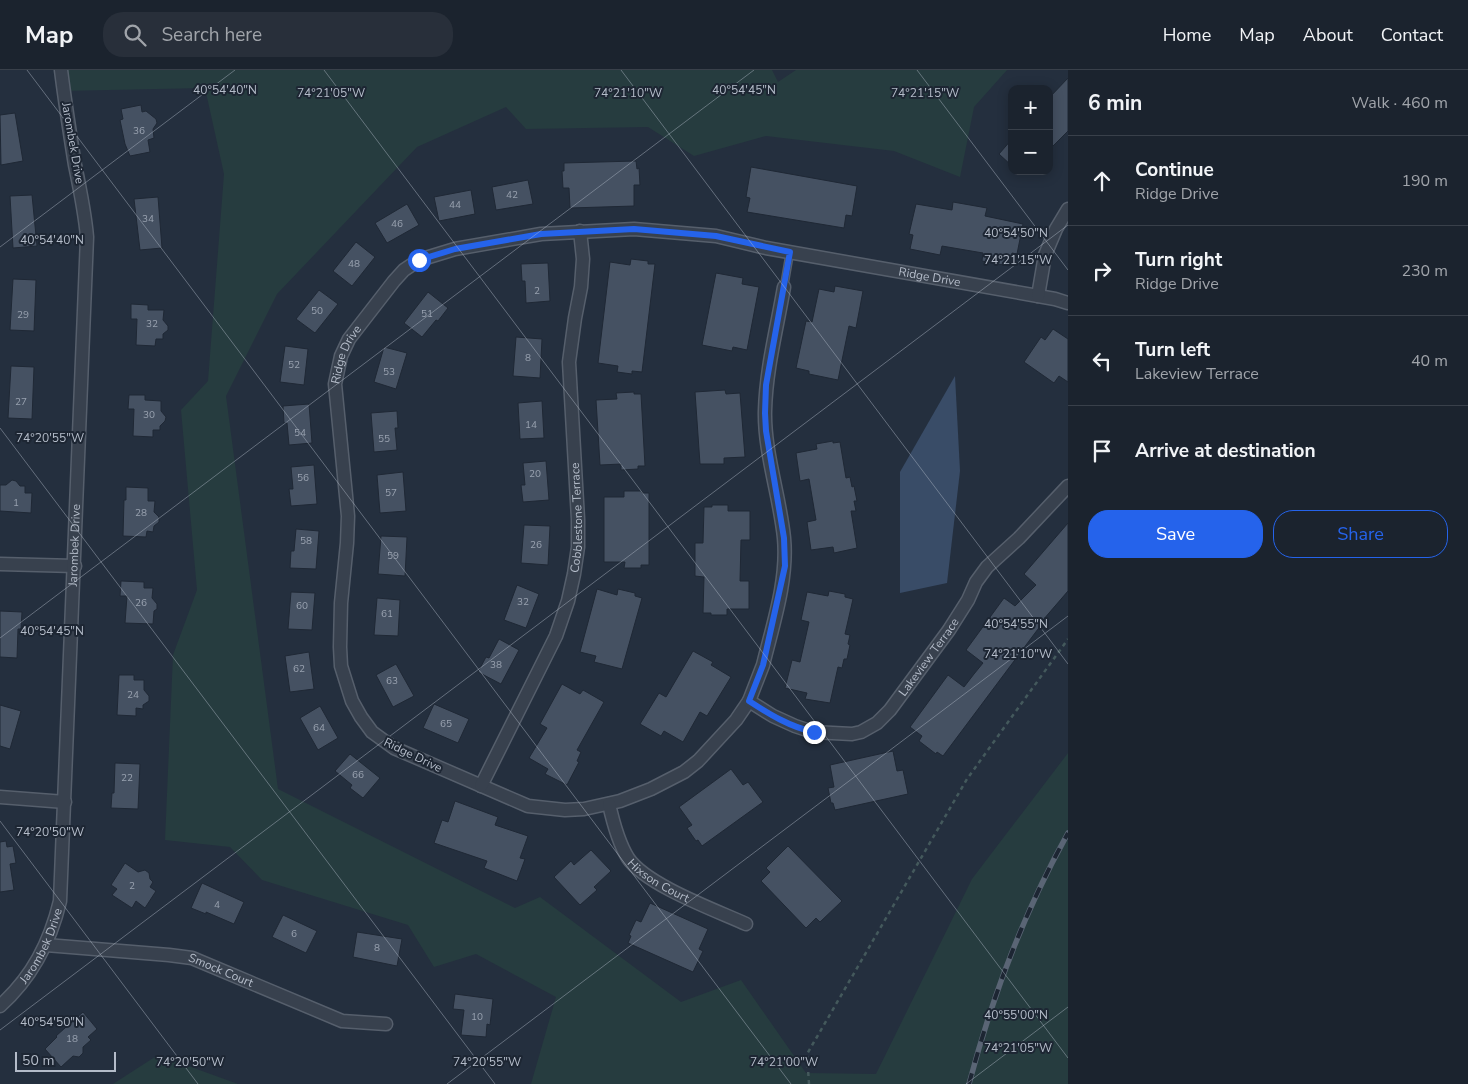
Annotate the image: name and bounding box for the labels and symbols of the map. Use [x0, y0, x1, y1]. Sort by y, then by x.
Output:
text: 40°54'40"N [193, 82, 257, 98]
text: 40°54'45"N [712, 82, 776, 98]
text: 74°21'05"W [297, 85, 365, 101]
text: 74°21'10"W [594, 85, 662, 101]
text: 74°21'15"W [891, 85, 959, 101]
street label: Jarombek Drive [58, 100, 88, 185]
house number: 36 [133, 124, 145, 138]
house number: 42 [506, 188, 518, 202]
house number: 44 [449, 198, 461, 212]
house number: 34 [142, 212, 154, 226]
house number: 46 [391, 217, 403, 231]
text: 40°54'50"N [984, 225, 1048, 241]
text: 40°54'40"N [20, 232, 84, 248]
route start [408, 249, 431, 272]
text: 74°21'15"W [984, 252, 1052, 268]
house number: 48 [348, 257, 360, 271]
street label: Ridge Drive [897, 264, 962, 290]
house number: 2 [534, 284, 540, 298]
house number: 50 [311, 304, 323, 318]
house number: 51 [421, 307, 433, 321]
house number: 29 [17, 308, 29, 322]
house number: 32 [146, 317, 158, 331]
street label: Ridge Drive [327, 322, 365, 385]
house number: 8 [525, 351, 531, 365]
house number: 52 [288, 358, 300, 372]
house number: 53 [383, 365, 395, 379]
house number: 27 [15, 395, 27, 409]
house number: 30 [143, 408, 155, 422]
house number: 14 [525, 418, 537, 432]
house number: 54 [294, 426, 306, 440]
text: 74°20'55"W [16, 430, 84, 446]
house number: 55 [378, 432, 390, 446]
street label: Cobblestone Terrace [566, 462, 586, 574]
house number: 20 [529, 467, 541, 481]
house number: 56 [297, 471, 309, 485]
house number: 57 [385, 486, 397, 500]
house number: 1 [13, 496, 19, 510]
street label: Jarombek Drive [65, 504, 84, 588]
house number: 28 [135, 506, 147, 520]
house number: 58 [300, 534, 312, 548]
house number: 26 [530, 538, 542, 552]
house number: 59 [387, 549, 399, 563]
house number: 32 [517, 595, 529, 609]
house number: 26 [135, 596, 147, 610]
house number: 60 [296, 599, 308, 613]
house number: 61 [381, 607, 393, 621]
street label: Lakeview Terrace [895, 615, 963, 699]
text: 40°54'55"N [984, 616, 1048, 632]
text: 40°54'45"N [20, 623, 84, 639]
text: 74°21'10"W [984, 646, 1052, 662]
house number: 38 [490, 658, 502, 672]
house number: 62 [293, 662, 305, 676]
house number: 63 [386, 674, 398, 688]
house number: 24 [127, 688, 139, 702]
house number: 65 [440, 717, 452, 731]
house number: 64 [313, 721, 325, 735]
route end [803, 721, 826, 744]
street label: Ridge Drive [381, 734, 445, 776]
house number: 66 [352, 768, 364, 782]
house number: 22 [121, 771, 133, 785]
text: 74°20'50"W [16, 824, 84, 840]
street label: Hixson Court [624, 855, 693, 906]
house number: 2 [129, 879, 135, 893]
house number: 4 [214, 898, 220, 912]
street label: Jarombek Drive [15, 906, 66, 988]
house number: 6 [291, 927, 297, 941]
house number: 8 [374, 941, 380, 955]
street label: Smock Court [186, 949, 257, 991]
text: 40°55'00"N [984, 1007, 1048, 1023]
house number: 10 [471, 1010, 483, 1024]
text: 40°54'50"N [20, 1014, 84, 1030]
house number: 18 [66, 1032, 78, 1046]
text: 74°21'05"W [984, 1040, 1052, 1056]
scale bar [15, 1049, 116, 1072]
text: 74°20'50"W [156, 1054, 224, 1070]
text: 74°20'55"W [453, 1054, 521, 1070]
text: 74°21'00"W [750, 1054, 818, 1070]

